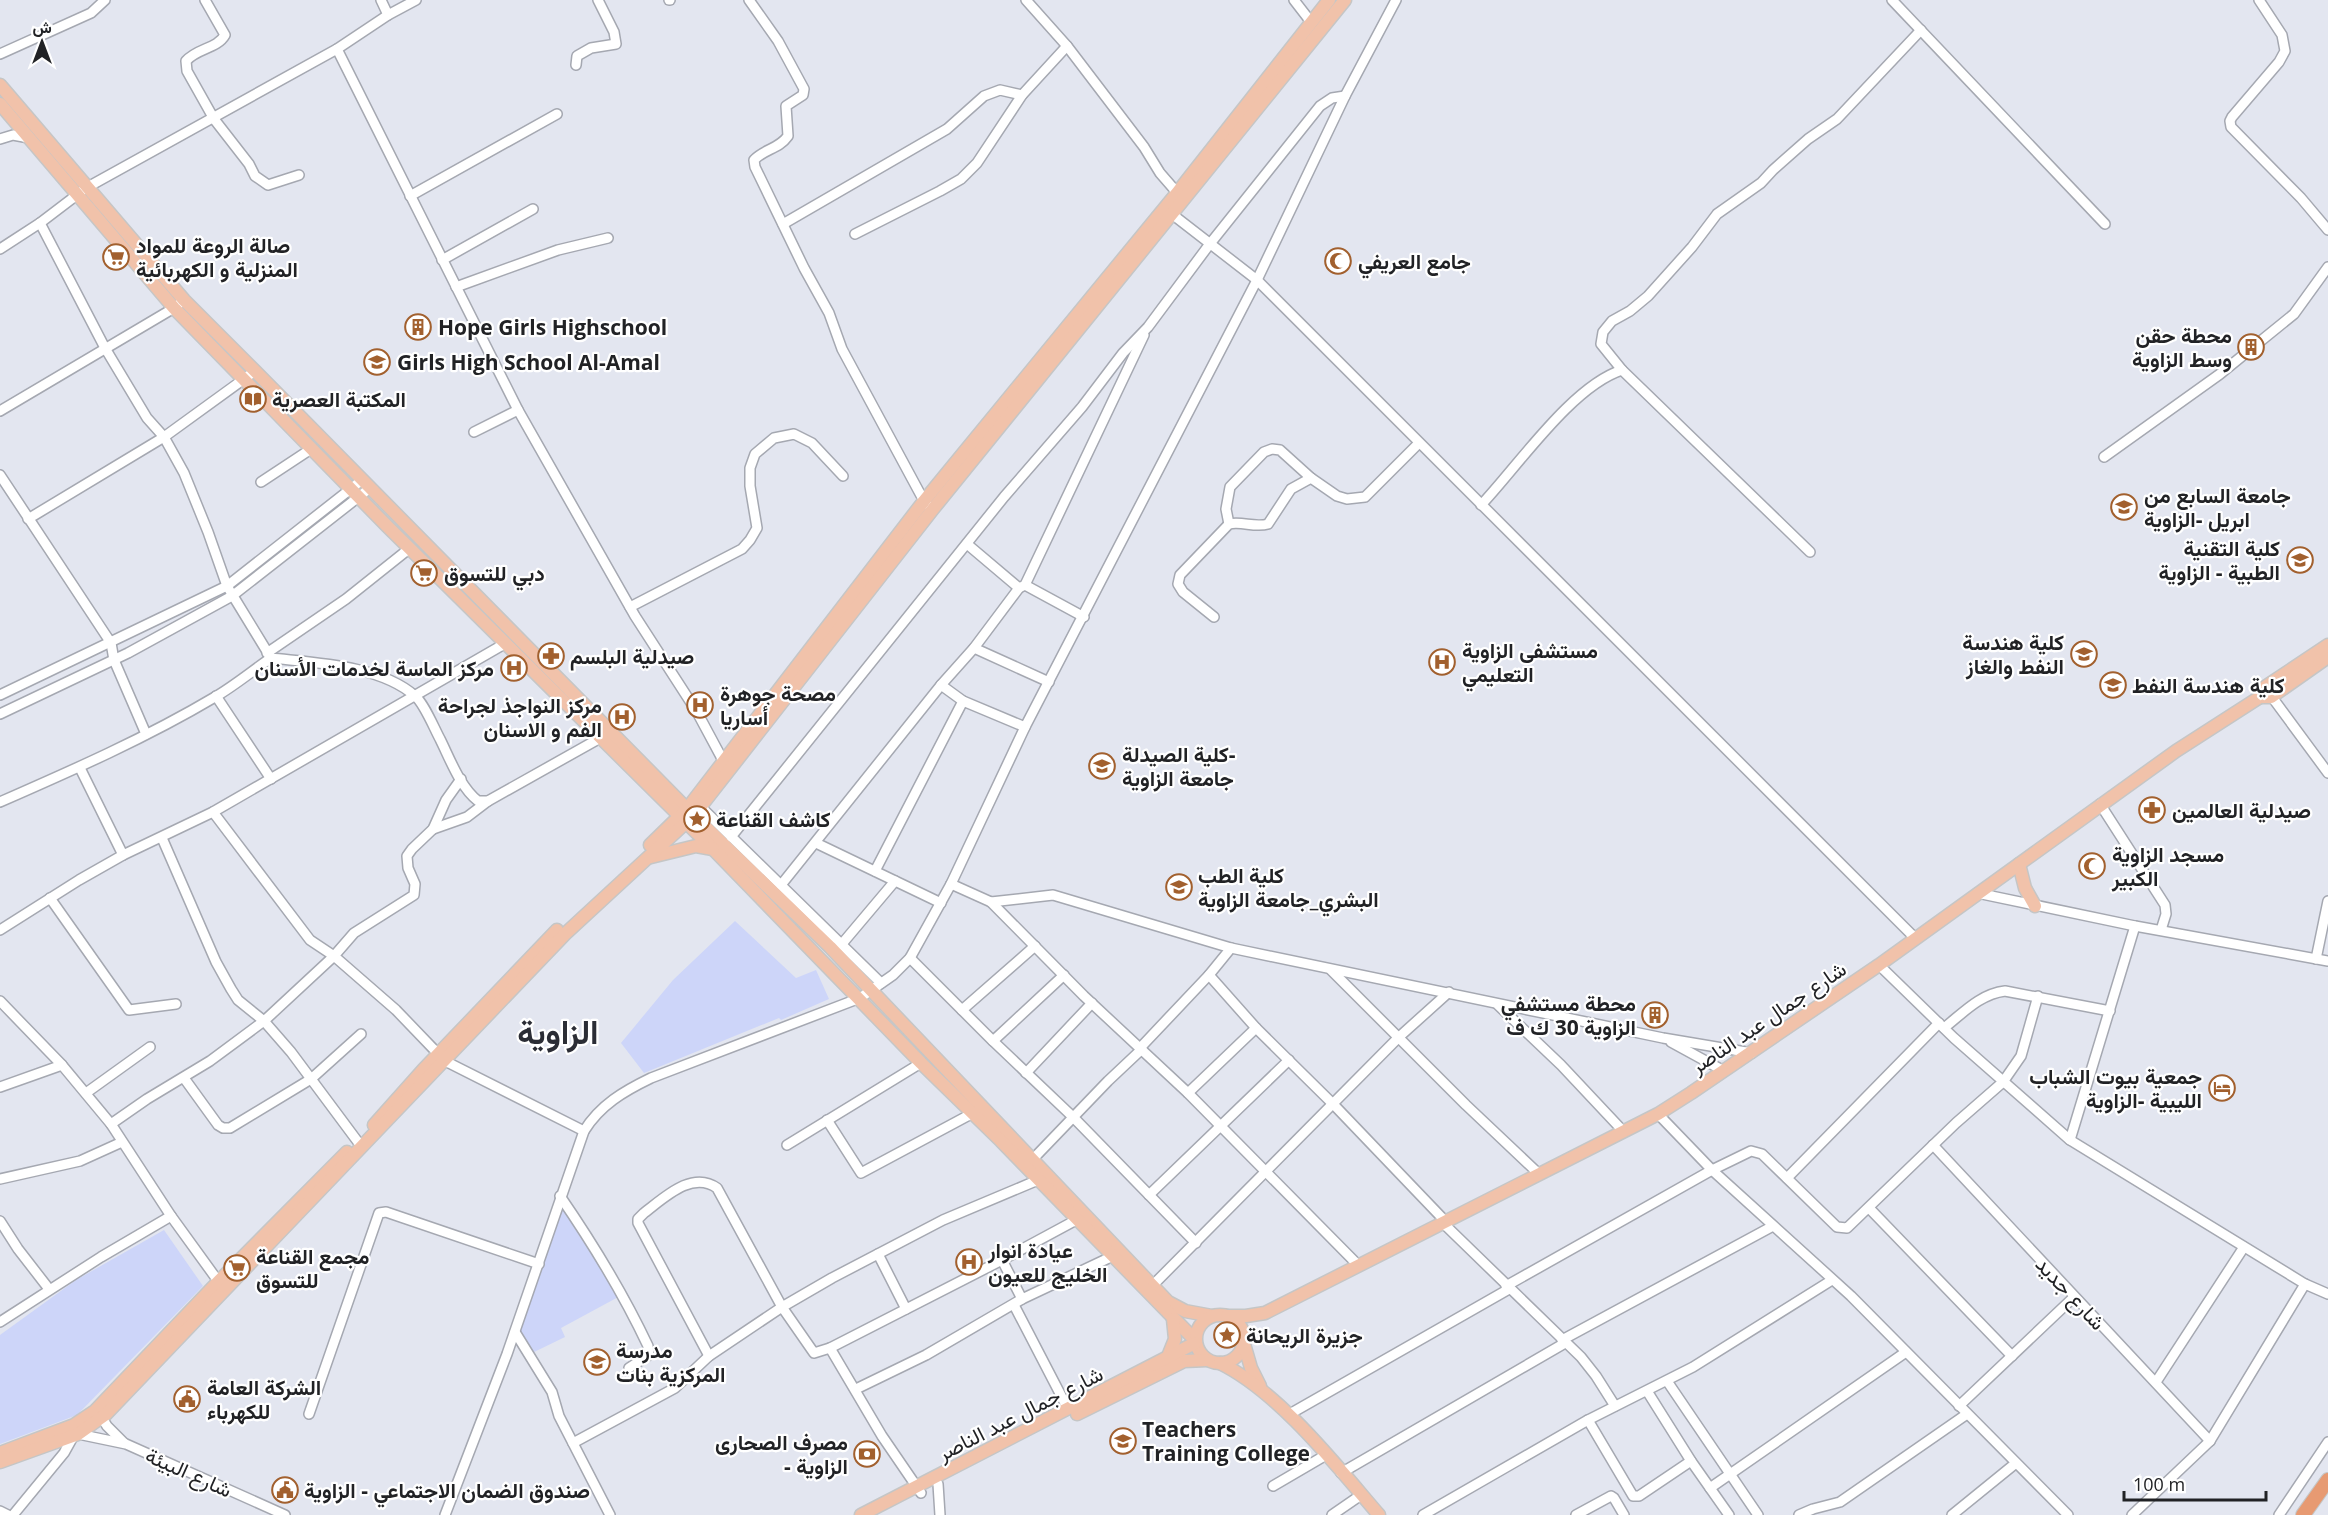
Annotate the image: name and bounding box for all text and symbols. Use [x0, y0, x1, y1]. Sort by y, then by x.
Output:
north arrow [12, 12, 72, 72]
text: ش [32, 16, 52, 38]
place label: صالة الروعة للمواد المنزلية و الكهربائية [136, 231, 298, 283]
supermarket icon: صالة الروعة للمواد المنزلية و الكهربائية [101, 242, 131, 272]
mosque icon: جامع العريفي [1323, 246, 1353, 276]
place label: جامع العريفي [1358, 247, 1471, 279]
building icon: Hope Girls Highschool [403, 312, 433, 342]
place label: Hope Girls Highschool [438, 313, 667, 341]
place label: محطة حقن وسط الزاوية [2132, 321, 2232, 373]
building icon: محطة حقن وسط الزاوية [2236, 332, 2266, 362]
school or university icon: Girls High School Al-Amal [362, 347, 392, 377]
place label: Girls High School Al-Amal [397, 348, 660, 376]
library icon: المكتبة العصرية [238, 384, 268, 414]
place label: المكتبة العصرية [272, 385, 406, 413]
place label: جامعة السابع من ابريل -الزاوية [2144, 481, 2291, 533]
school or university icon: جامعة السابع من ابريل -الزاوية [2109, 492, 2139, 522]
place label: كلية التقنية الطبية - الزاوية [2159, 534, 2280, 586]
school or university icon: كلية التقنية الطبية - الزاوية [2285, 545, 2315, 575]
supermarket icon: دبي للتسوق [409, 558, 439, 588]
place label: دبي للتسوق [444, 559, 545, 591]
place label: كلية هندسة النفط والغاز [1962, 628, 2064, 680]
place label: مستشفى الزاوية التعليمي [1462, 636, 1598, 692]
school or university icon: كلية هندسة النفط والغاز [2069, 639, 2099, 669]
pharmacy icon: صيدلية البلسم [536, 641, 566, 671]
place label: صيدلية البلسم [570, 642, 694, 671]
hospital icon: مستشفى الزاوية التعليمي [1427, 647, 1457, 677]
hospital icon: مركز الماسة لخدمات الأسنان [499, 653, 529, 683]
place label: مركز الماسة لخدمات الأسنان [254, 654, 494, 682]
school or university icon: كلية هندسة النفط [2098, 670, 2128, 700]
place label: كلية هندسة النفط [2132, 671, 2285, 699]
place label: مصحة جوهرة أساريا [720, 679, 836, 731]
hospital icon: مصحة جوهرة أساريا [685, 690, 715, 720]
place label: مركز النواجذ لجراحة الفم و الاسنان [438, 691, 602, 744]
hospital icon: مركز النواجذ لجراحة الفم و الاسنان [607, 702, 637, 732]
place label: كلية الصيدلة- جامعة الزاوية [1122, 740, 1236, 792]
school or university icon: كلية الصيدلة- جامعة الزاوية [1087, 751, 1117, 781]
pharmacy icon: صيدلية العالمين [2137, 795, 2167, 825]
place label: صيدلية العالمين [2172, 796, 2311, 824]
place icon: كاشف القناعة [682, 804, 712, 834]
place label: كاشف القناعة [716, 805, 831, 833]
place label: مسجد الزاوية الكبير [2111, 840, 2224, 892]
mosque icon: مسجد الزاوية الكبير [2077, 851, 2107, 881]
place label: كلية الطب البشري_جامعة الزاوية [1198, 861, 1379, 917]
school or university icon: كلية الطب البشري_جامعة الزاوية [1164, 872, 1194, 902]
street label: شارع جمال عبد الناصر [1684, 954, 1852, 1081]
place label: محطة مستشفي الزاوية 30 ك ف [1501, 989, 1636, 1041]
building icon: محطة مستشفي الزاوية 30 ك ف [1640, 1000, 1670, 1030]
district label: الزاوية [517, 1009, 599, 1054]
place label: جمعية بيوت الشباب الليبية -الزاوية [2029, 1062, 2202, 1114]
hotel icon: جمعية بيوت الشباب الليبية -الزاوية [2207, 1073, 2237, 1103]
place label: عيادة انوار الخليج للعيون [987, 1236, 1108, 1289]
place label: مجمع القناعة للتسوق [256, 1242, 369, 1294]
hospital icon: عيادة انوار الخليج للعيون [954, 1247, 984, 1277]
street label: شارع جديد [2029, 1250, 2112, 1336]
supermarket icon: مجمع القناعة للتسوق [222, 1253, 252, 1283]
place icon: جزيرة الريحانة [1212, 1320, 1242, 1350]
place label: جزيرة الريحانة [1246, 1321, 1363, 1349]
place label: مدرسة المركزية بنات [616, 1336, 725, 1388]
school or university icon: مدرسة المركزية بنات [582, 1347, 612, 1377]
street label: شارع جمال عبد الناصر [932, 1359, 1108, 1468]
place label: الشركة العامة للكهرباء [207, 1373, 321, 1425]
public building icon: الشركة العامة للكهرباء [172, 1384, 202, 1414]
place label: Teachers Training College [1142, 1415, 1310, 1467]
school or university icon: Teachers Training College [1108, 1426, 1138, 1456]
place label: مصرف الصحارى - الزاوية [715, 1428, 848, 1480]
bank icon: مصرف الصحارى - الزاوية [852, 1439, 882, 1469]
street label: شارع البيئة [141, 1441, 237, 1504]
scale bar [2124, 1464, 2266, 1502]
text: 100 m [2133, 1472, 2185, 1496]
public building icon: صندوق الضمان الاجتماعي - الزاوية [270, 1475, 300, 1505]
place label: صندوق الضمان الاجتماعي - الزاوية [304, 1476, 590, 1508]

